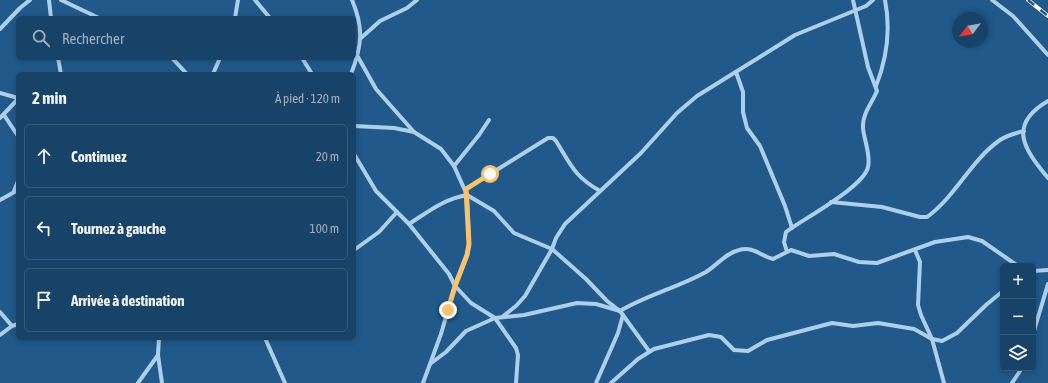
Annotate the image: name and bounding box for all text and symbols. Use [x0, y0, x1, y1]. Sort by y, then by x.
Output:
north arrow [952, 12, 988, 48]
search box [16, 16, 356, 60]
icon: search [30, 27, 52, 49]
text: Rechercher [62, 30, 124, 47]
text: 2 min [32, 88, 67, 108]
text: À pied · 120 m [275, 91, 340, 106]
icon: ahead [33, 145, 55, 167]
text: Continuez [71, 148, 127, 165]
text: 20 m [316, 149, 339, 164]
route start [481, 165, 499, 183]
icon: left [33, 217, 55, 239]
text: Tournez à gauche [71, 220, 166, 237]
text: 100 m [310, 221, 339, 236]
map controls [1000, 263, 1036, 371]
button: + [1000, 263, 1036, 299]
icon: arrive [33, 289, 55, 311]
text: Arrivée à destination [71, 292, 185, 309]
button: − [1000, 299, 1036, 335]
route end [439, 301, 457, 319]
button: layers [1000, 335, 1036, 371]

